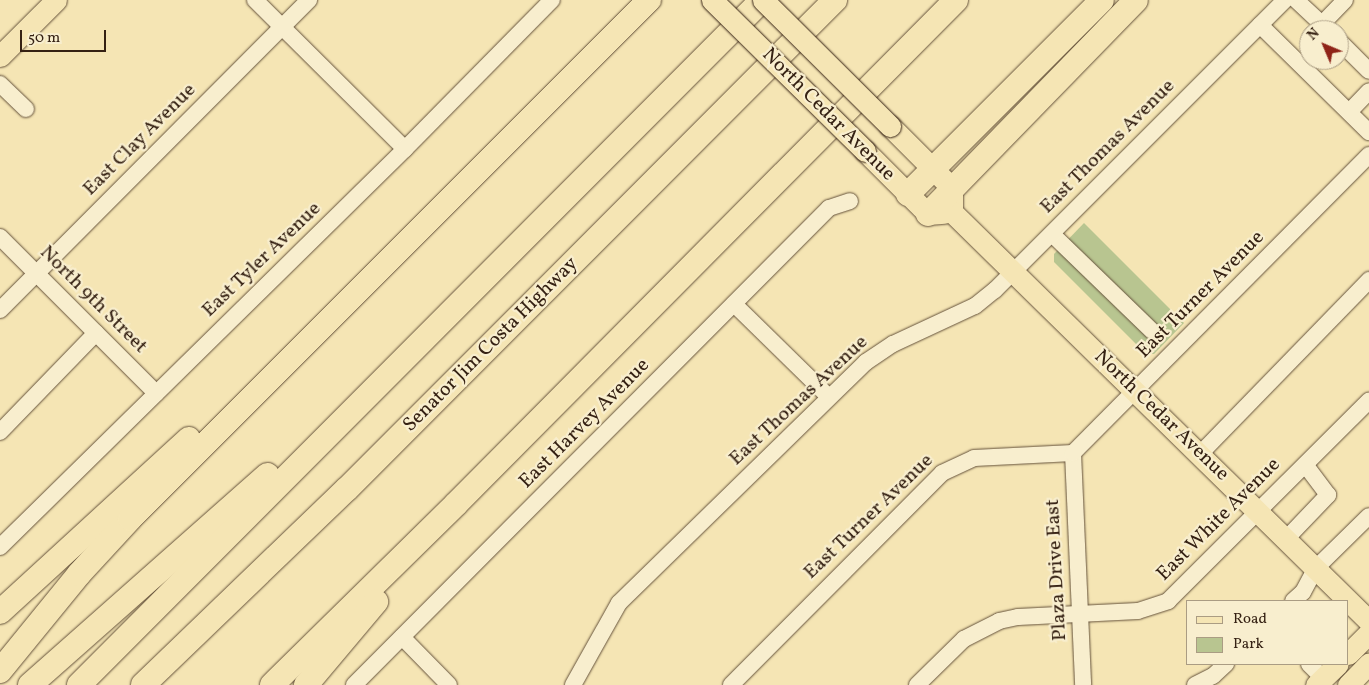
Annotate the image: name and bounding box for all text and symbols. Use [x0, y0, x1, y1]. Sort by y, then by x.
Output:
scale bar [22, 20, 109, 52]
north arrow [1299, 20, 1349, 70]
text: N [1303, 24, 1324, 45]
text: 50 m [28, 28, 60, 49]
street label: North Cedar Avenue [756, 43, 900, 187]
street label: East Thomas Avenue [1036, 75, 1180, 219]
street label: East Clay Avenue [78, 78, 202, 202]
street label: East Tyler Avenue [197, 197, 327, 323]
street label: East Turner Avenue [1132, 226, 1270, 364]
street label: North 9th Street [34, 241, 152, 359]
street label: Senator Jim Costa Highway [399, 253, 583, 437]
street label: East Thomas Avenue [725, 330, 873, 472]
street label: North Cedar Avenue [1089, 345, 1233, 487]
street label: East Harvey Avenue [515, 354, 655, 494]
street label: East Turner Avenue [799, 449, 939, 585]
street label: East White Avenue [1152, 453, 1286, 587]
street label: Plaza Drive East [1041, 498, 1073, 642]
legend [1186, 600, 1349, 665]
text: Road [1233, 609, 1267, 630]
text: Park [1233, 634, 1264, 655]

